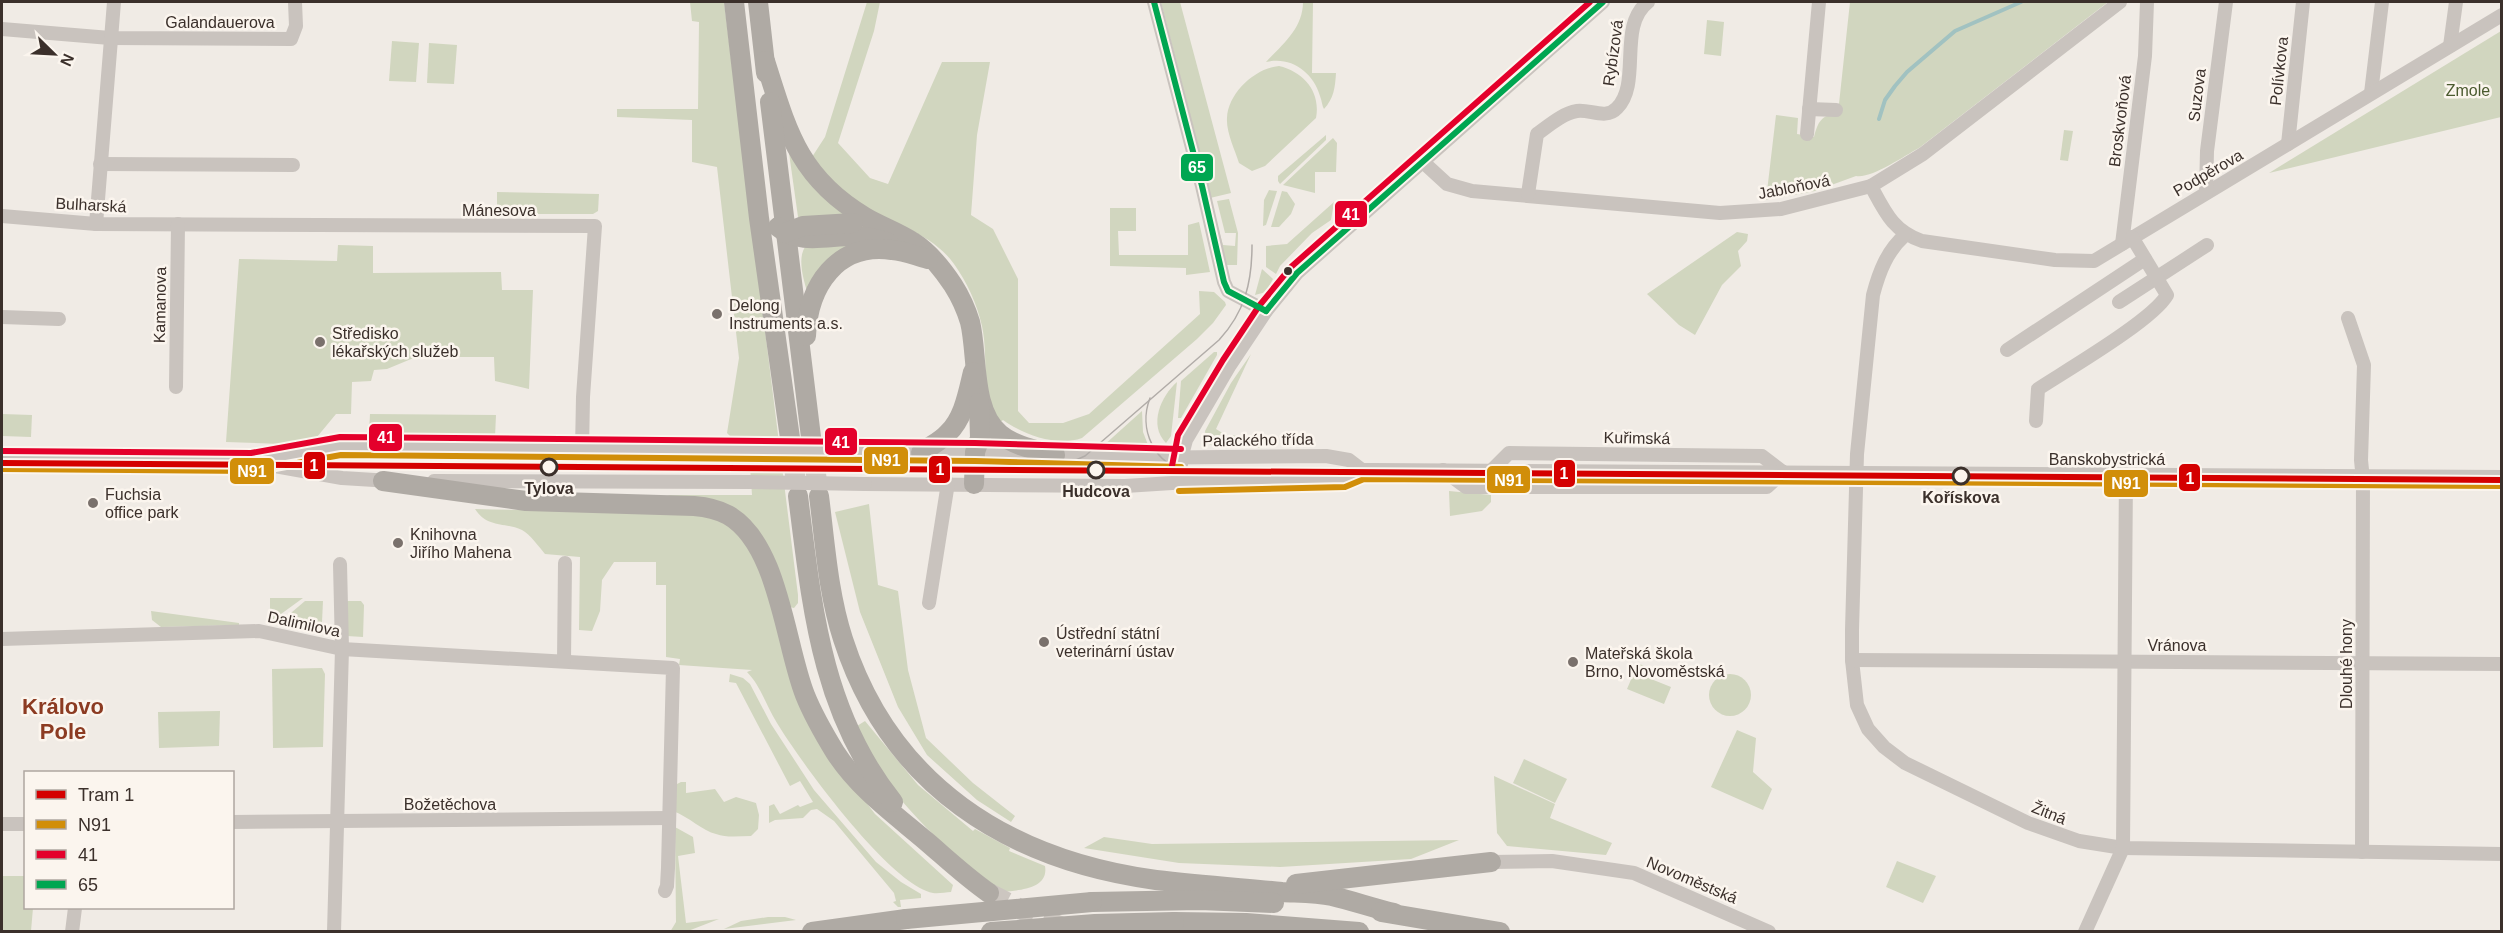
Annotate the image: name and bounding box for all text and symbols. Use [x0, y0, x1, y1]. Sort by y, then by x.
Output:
street label: Galandauerova [165, 14, 275, 31]
street label: Rybízová [1600, 19, 1626, 87]
north arrow [24, 24, 84, 84]
street label: Polívkova [2267, 36, 2291, 106]
text: N [57, 51, 77, 69]
street label: Suzova [2185, 67, 2209, 123]
street label: Broskvoňová [2106, 74, 2134, 168]
park label: Zmole [2446, 82, 2490, 99]
street label: Podpěrova [2170, 146, 2246, 200]
line badge: 65 [1180, 153, 1214, 182]
text: 65 [1188, 159, 1206, 176]
street label: Jabloňová [1757, 172, 1832, 202]
street label: Bulharská [55, 195, 127, 215]
line badge: 41 [1334, 200, 1368, 228]
street label: Mánesova [462, 202, 536, 219]
text: 41 [1342, 206, 1360, 223]
unlabelled marker [1282, 265, 1294, 277]
street label: Kamanova [151, 267, 169, 343]
place label: Delong Instruments a.s. [729, 297, 843, 332]
marker: Delong Instruments a.s. [710, 307, 724, 321]
place label: Středisko lékařských služeb [332, 325, 458, 360]
marker: Středisko lékařských služeb [313, 335, 327, 349]
line badge: 41 [368, 423, 403, 452]
line badge: 41 [824, 427, 858, 456]
text: 41 [377, 429, 395, 446]
street label: Kuřimská [1604, 429, 1671, 447]
street label: Palackého třída [1202, 431, 1314, 449]
text: 41 [832, 434, 850, 451]
line badge: N91 [863, 446, 909, 475]
line badge: 1 [303, 451, 326, 480]
street label: Banskobystrická [2049, 451, 2165, 468]
text: N91 [871, 452, 901, 469]
line badge: 1 [928, 455, 951, 484]
line badge: N91 [229, 457, 275, 485]
text: 1 [310, 457, 319, 474]
marker: Tylova [540, 458, 558, 476]
line badge: 1 [1553, 459, 1576, 488]
text: 1 [936, 461, 945, 478]
marker: Hudcova [1087, 461, 1105, 479]
text: N91 [237, 463, 267, 480]
line badge: 1 [2178, 463, 2201, 492]
line badge: N91 [1486, 465, 1531, 494]
text: 1 [1560, 465, 1569, 482]
marker: Kořískova [1952, 467, 1970, 485]
line badge: N91 [2103, 469, 2149, 498]
text: 1 [2186, 470, 2195, 487]
text: N91 [1494, 472, 1524, 489]
text: N91 [2111, 475, 2141, 492]
place label: Tylova [524, 480, 574, 497]
place label: Hudcova [1062, 483, 1130, 500]
place label: Fuchsia office park [105, 486, 180, 521]
place label: Kořískova [1922, 489, 2000, 506]
marker: Fuchsia office park [86, 496, 100, 510]
place label: Knihovna Jiřího Mahena [410, 526, 511, 561]
marker: Knihovna Jiřího Mahena [391, 536, 405, 550]
street label: Dalimilova [266, 608, 342, 640]
street label: Dlouhé hony [2338, 619, 2355, 709]
place label: Ústřední státní veterinární ústav [1056, 624, 1174, 660]
marker: Ústřední státní veterinární ústav [1037, 635, 1051, 649]
street label: Vránova [2148, 637, 2207, 654]
place label: Mateřská škola Brno, Novoměstská [1585, 645, 1725, 680]
marker: Mateřská škola Brno, Novoměstská [1566, 655, 1580, 669]
district label: Královo Pole [22, 694, 104, 744]
legend [24, 771, 234, 909]
text: Tram 1 [78, 785, 134, 805]
street label: Božetěchova [404, 796, 496, 813]
street label: Žitná [2029, 798, 2069, 828]
text: N91 [78, 815, 111, 835]
text: 41 [78, 845, 98, 865]
street label: Novoměstská [1644, 853, 1740, 907]
text: 65 [78, 875, 98, 895]

